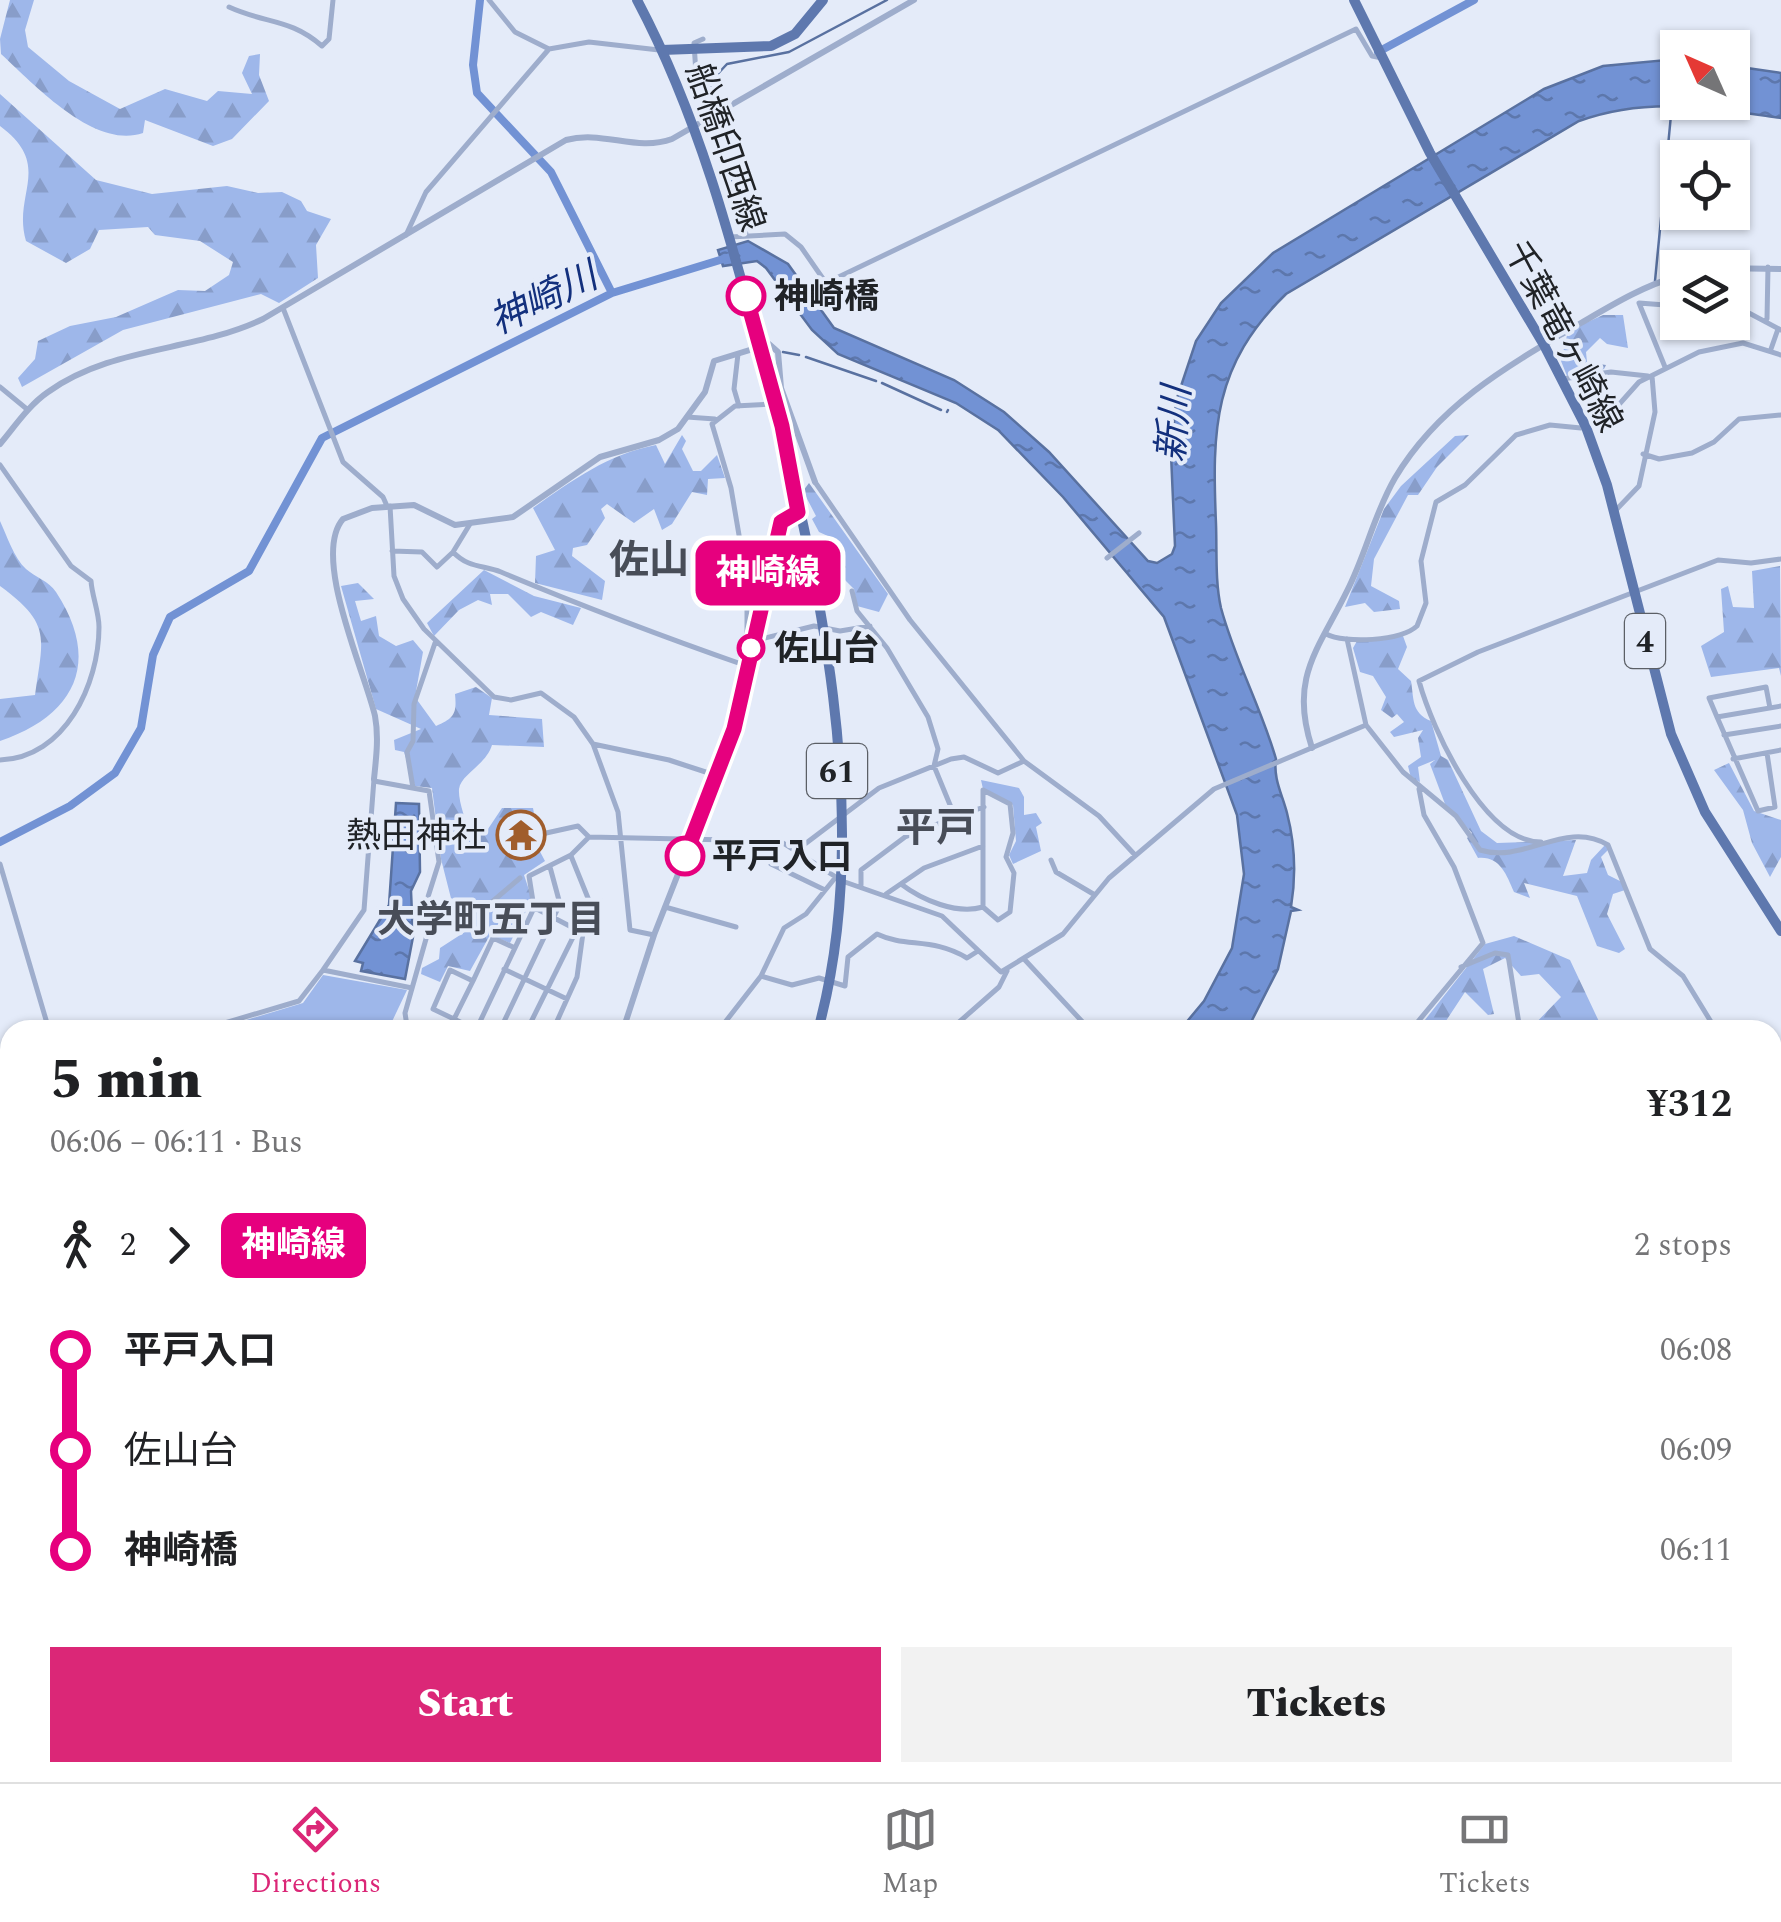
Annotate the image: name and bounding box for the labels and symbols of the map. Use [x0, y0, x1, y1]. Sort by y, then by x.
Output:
north arrow [1660, 30, 1750, 120]
street label: 船橋印西線 [671, 56, 778, 239]
street label: 千葉竜ヶ崎線 [1490, 232, 1635, 442]
water label: 神崎川 [480, 247, 611, 351]
place label: 神崎橋 [774, 271, 879, 324]
marker: 神崎橋 [727, 277, 765, 315]
water label: 新川 [1143, 380, 1208, 465]
district label: 佐山 [609, 531, 689, 592]
line badge: 神崎線 [710, 540, 826, 606]
road number: 4 [1625, 614, 1665, 668]
place label: 佐山台 [774, 623, 879, 676]
marker: 佐山台 [738, 635, 764, 661]
road number: 61 [807, 744, 867, 798]
district label: 平戸 [896, 799, 976, 860]
temple icon: 熱田神社 [495, 809, 547, 861]
place label: 熱田神社 [346, 810, 486, 863]
place label: 平戸入口 [712, 831, 852, 884]
marker: 平戸入口 [666, 837, 704, 875]
district label: 大学町五丁目 [377, 892, 605, 950]

